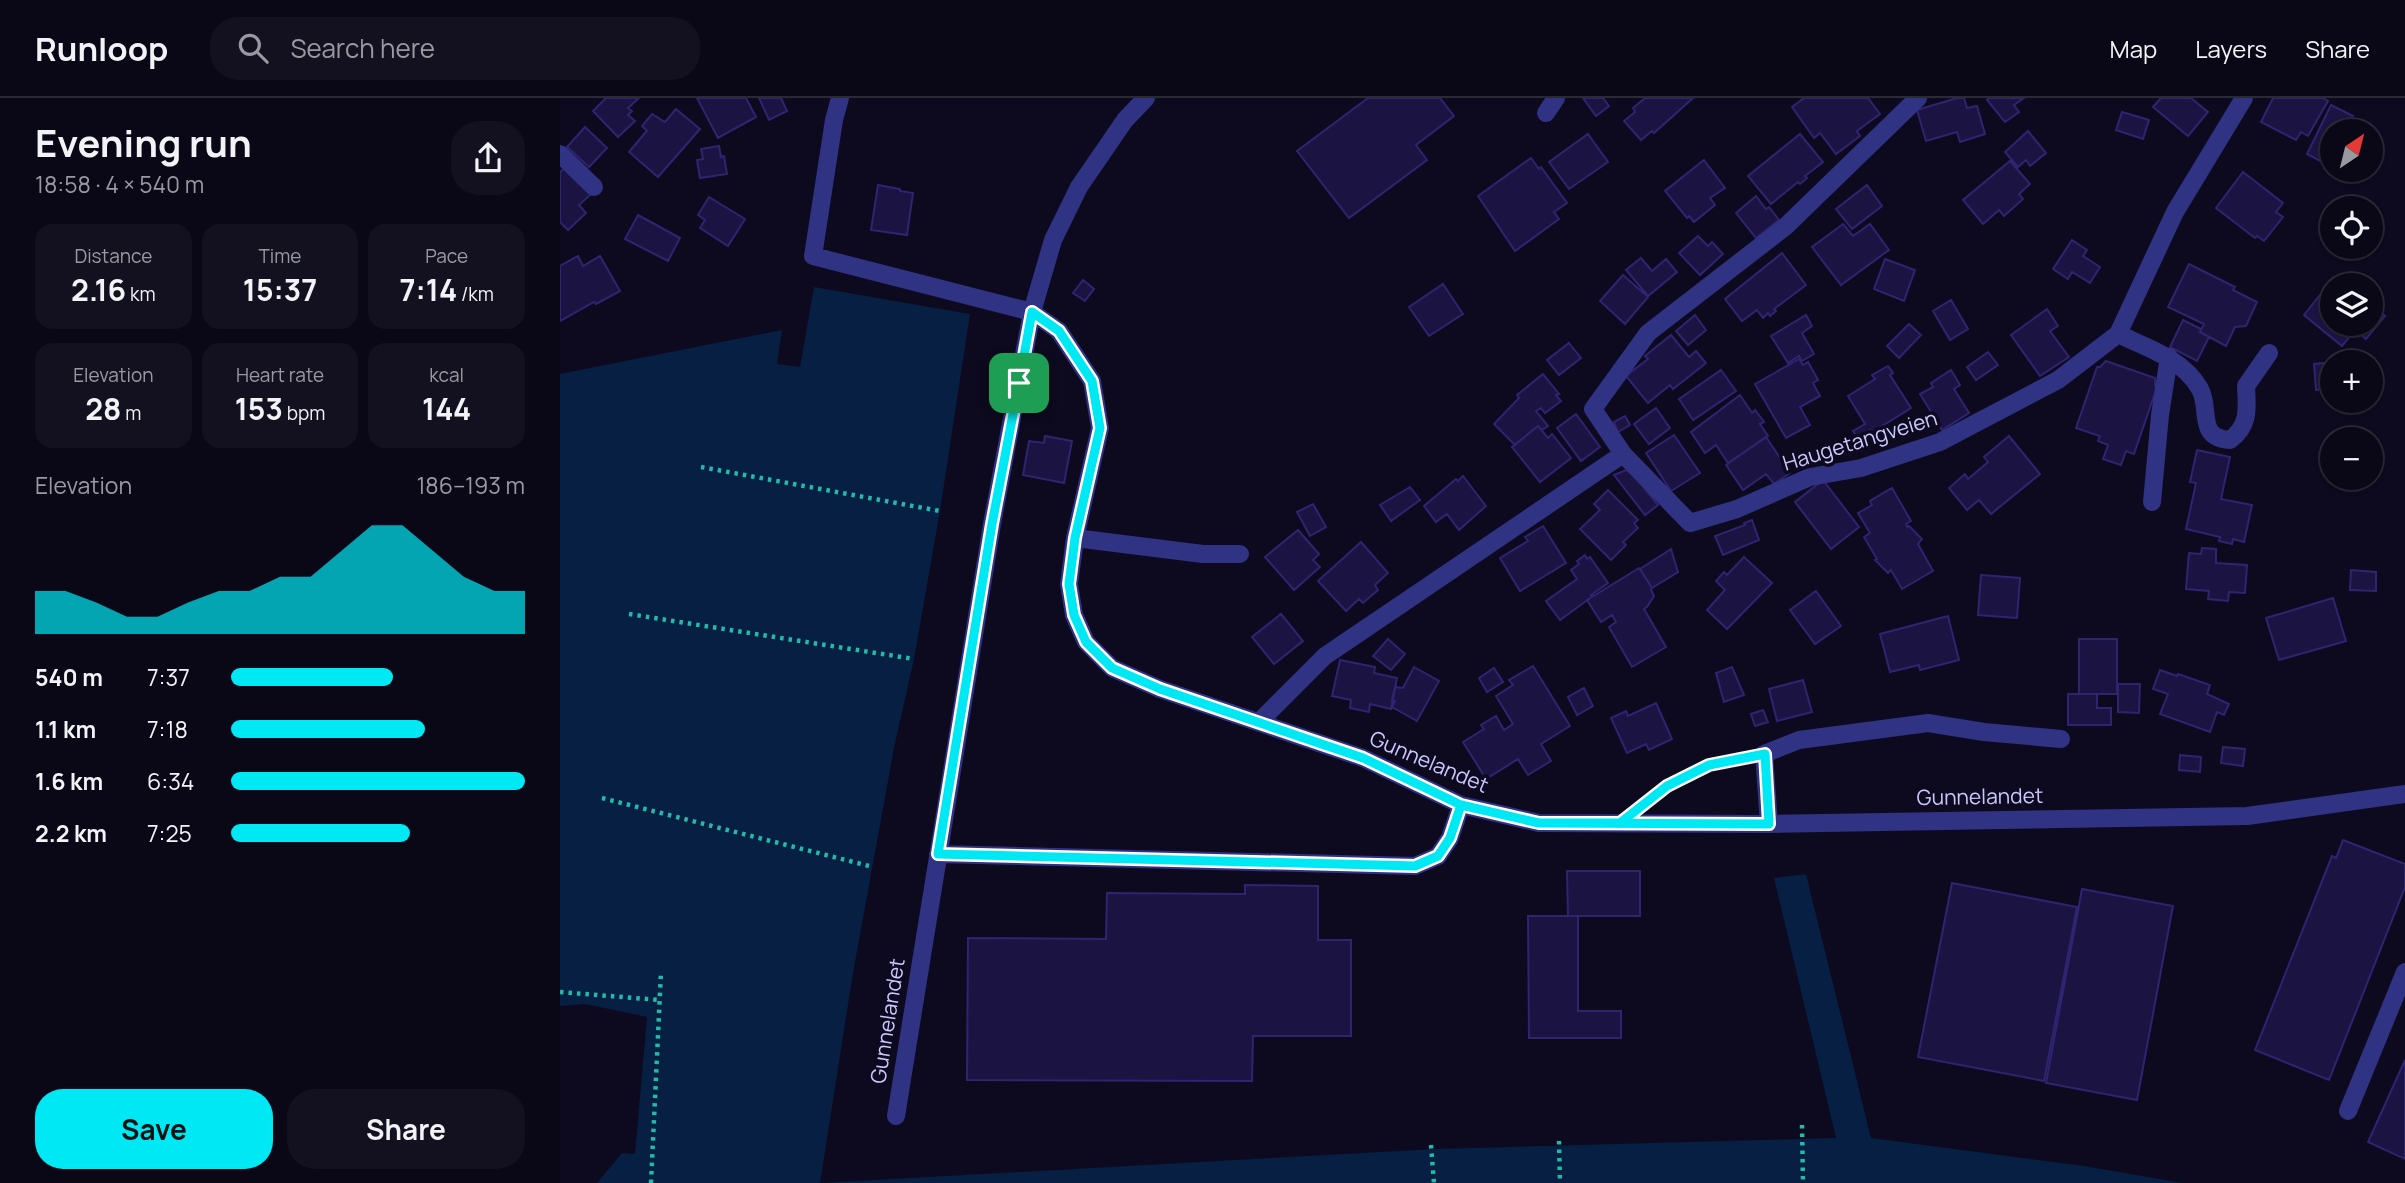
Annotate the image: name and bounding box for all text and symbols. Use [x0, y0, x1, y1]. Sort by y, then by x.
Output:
search box [210, 17, 700, 80]
text: Runloop [35, 26, 168, 71]
icon: search [234, 29, 272, 67]
text: Search here [290, 30, 435, 66]
text: Map [2110, 32, 2157, 65]
text: Layers [2195, 32, 2267, 65]
text: Share [2305, 32, 2370, 65]
text: Evening run [35, 116, 252, 168]
north arrow [2320, 119, 2384, 182]
map controls [2320, 119, 2383, 490]
button: share [451, 121, 525, 195]
text: 18:58 · 4 × 540 m [35, 168, 204, 200]
button: locate [2320, 196, 2383, 259]
text: Distance [74, 243, 152, 269]
text: Time [259, 243, 301, 269]
text: Pace [425, 243, 468, 269]
text: 2.16 [71, 269, 126, 310]
text: 15:37 [243, 269, 317, 310]
text: 7:14 [399, 269, 457, 310]
button: layers [2320, 273, 2383, 336]
text: km [126, 281, 156, 307]
text: /km [457, 281, 494, 307]
button: + [2320, 350, 2383, 413]
pin [989, 353, 1049, 413]
text: Elevation [73, 362, 153, 388]
text: Heart rate [236, 362, 324, 388]
text: kcal [429, 362, 464, 388]
icon: arrive [1000, 364, 1038, 402]
text: 28 [85, 388, 121, 429]
text: 153 [235, 388, 283, 429]
text: 144 [422, 388, 471, 429]
text: m [121, 400, 141, 426]
text: bpm [283, 400, 325, 426]
street label: Haugetangveien [1779, 403, 1940, 477]
button: − [2320, 427, 2383, 490]
text: Elevation [35, 469, 132, 501]
text: 186–193 m [416, 469, 525, 501]
text: 540 m [35, 661, 103, 693]
text: 7:37 [147, 661, 190, 693]
text: 1.1 km [35, 713, 96, 745]
text: 7:18 [147, 713, 188, 745]
street label: Gunnelandet [1366, 723, 1493, 799]
text: 1.6 km [35, 765, 103, 797]
text: 6:34 [147, 765, 194, 797]
street label: Gunnelandet [1916, 781, 2043, 811]
text: 2.2 km [35, 817, 107, 849]
text: 7:25 [147, 817, 192, 849]
street label: Gunnelandet [863, 956, 911, 1086]
button: Save [35, 1089, 273, 1169]
button: Share [287, 1089, 525, 1169]

